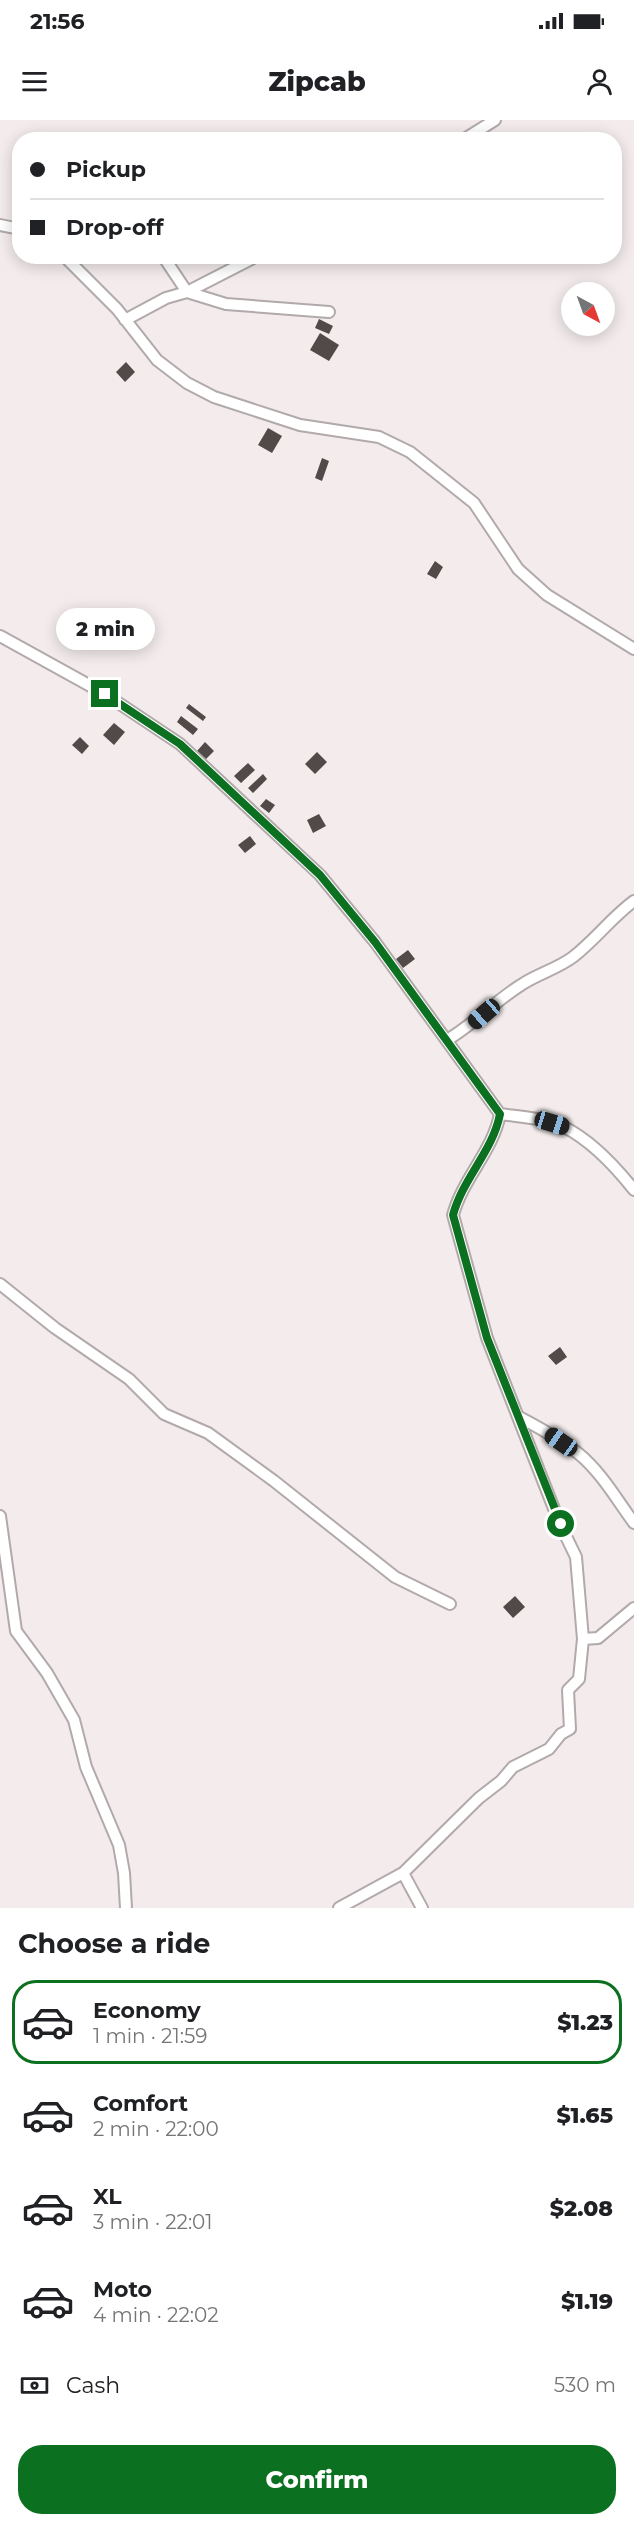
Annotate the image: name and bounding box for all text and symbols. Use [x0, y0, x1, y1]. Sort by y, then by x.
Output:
text: 21:56 [30, 8, 84, 35]
icon: menu [18, 65, 51, 98]
text: Zipcab [268, 65, 366, 98]
icon: person [583, 65, 616, 98]
text: Pickup [66, 156, 146, 183]
text: Drop-off [66, 214, 164, 241]
north arrow [561, 282, 615, 336]
map controls [561, 282, 615, 336]
callout: 2 min [56, 607, 154, 649]
text: 2 min [76, 617, 135, 641]
route end [91, 680, 118, 707]
car [465, 995, 503, 1033]
car [532, 1109, 572, 1137]
car [541, 1424, 581, 1460]
route start [547, 1510, 574, 1537]
text: Choose a ride [18, 1927, 210, 1960]
icon: car [21, 1995, 75, 2049]
text: Economy [93, 1997, 201, 2024]
text: $1.23 [557, 2009, 613, 2036]
text: 1 min · 21:59 [93, 2024, 207, 2048]
icon: car [21, 2088, 75, 2142]
text: Comfort [93, 2090, 188, 2117]
text: $1.65 [557, 2102, 613, 2129]
text: 2 min · 22:00 [93, 2117, 219, 2141]
icon: car [21, 2181, 75, 2235]
text: XL [93, 2183, 122, 2210]
text: $2.08 [550, 2195, 613, 2222]
text: 3 min · 22:01 [93, 2210, 213, 2234]
icon: car [21, 2274, 75, 2328]
text: Moto [93, 2276, 152, 2303]
text: $1.19 [561, 2288, 613, 2315]
text: 4 min · 22:02 [93, 2303, 219, 2327]
icon: cash [18, 2369, 51, 2402]
text: Cash [66, 2372, 120, 2399]
text: 530 m [554, 2373, 616, 2397]
button: Confirm [18, 2445, 616, 2514]

